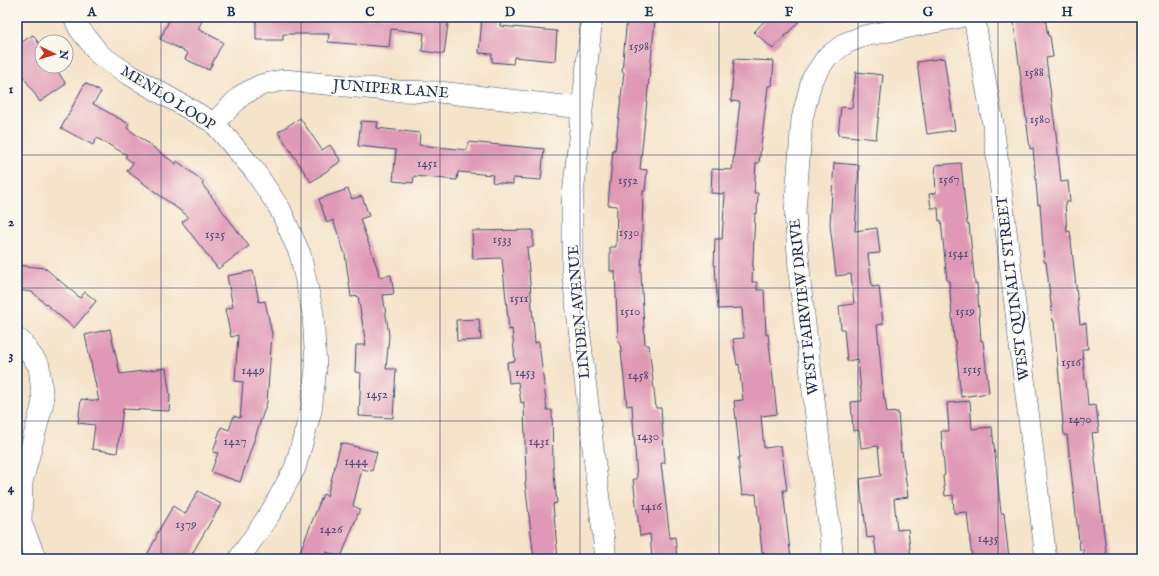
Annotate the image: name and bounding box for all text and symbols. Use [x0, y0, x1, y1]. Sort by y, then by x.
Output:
text: A [87, 4, 98, 21]
text: B [227, 4, 236, 21]
text: C [365, 4, 375, 21]
text: D [505, 4, 516, 21]
text: E [644, 4, 654, 21]
text: F [785, 4, 794, 21]
text: G [923, 4, 934, 21]
text: H [1061, 4, 1073, 21]
north arrow [34, 34, 74, 74]
house number: 1598 [629, 38, 649, 55]
text: N [56, 48, 70, 61]
street label: MENLO LOOP [117, 61, 219, 135]
house number: 1588 [1024, 64, 1044, 81]
street label: JUNIPER LANE [330, 75, 450, 103]
text: 1 [9, 81, 14, 98]
house number: 1580 [1029, 111, 1051, 128]
house number: 1451 [417, 155, 438, 172]
house number: 1567 [938, 171, 960, 188]
house number: 1552 [618, 172, 638, 189]
street label: WEST QUINALT STREET [992, 194, 1034, 382]
text: 2 [8, 214, 14, 231]
street label: WEST FAIRVIEW DRIVE [785, 218, 823, 396]
house number: 1530 [619, 224, 639, 241]
house number: 1525 [205, 226, 225, 243]
house number: 1533 [492, 231, 512, 248]
street label: LINDEN AVENUE [564, 244, 594, 380]
house number: 1541 [948, 245, 969, 262]
house number: 1511 [509, 290, 529, 307]
house number: 1510 [620, 303, 640, 320]
house number: 1519 [955, 303, 975, 320]
text: 3 [9, 347, 14, 364]
house number: 1516 [1061, 354, 1081, 371]
house number: 1515 [962, 361, 982, 378]
house number: 1449 [241, 362, 265, 379]
house number: 1453 [515, 364, 536, 381]
house number: 1458 [628, 367, 648, 384]
house number: 1452 [366, 386, 388, 403]
house number: 1470 [1068, 411, 1092, 428]
house number: 1430 [637, 428, 659, 445]
house number: 1427 [223, 433, 247, 450]
house number: 1431 [529, 433, 550, 450]
house number: 1444 [344, 453, 369, 470]
text: 4 [8, 480, 15, 497]
house number: 1416 [640, 498, 662, 515]
house number: 1379 [175, 516, 197, 533]
house number: 1426 [320, 521, 343, 538]
house number: 1435 [978, 530, 999, 547]

